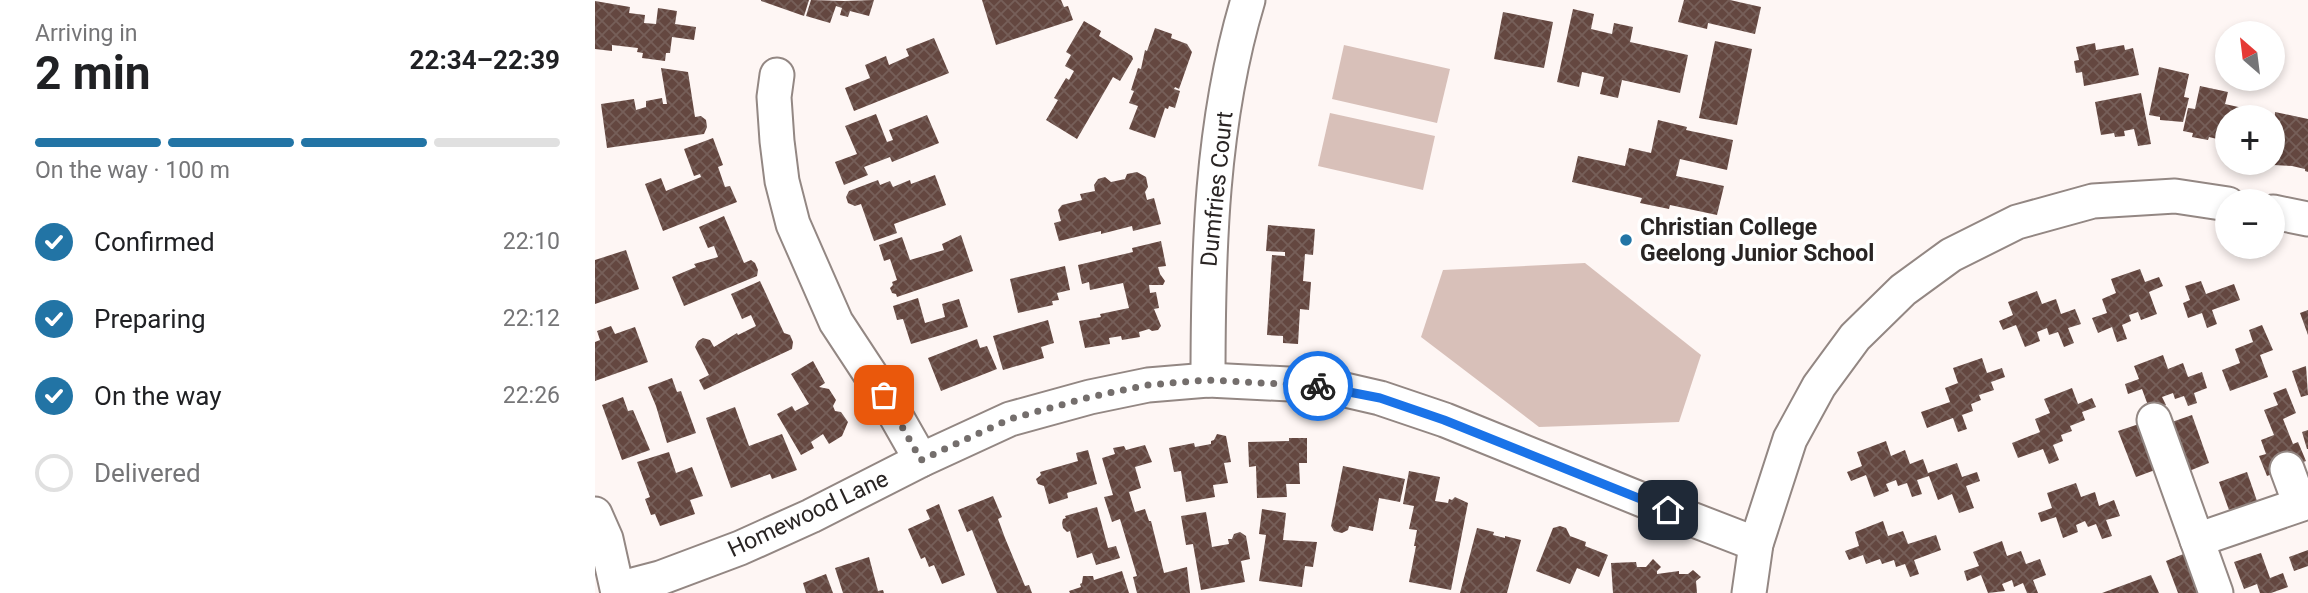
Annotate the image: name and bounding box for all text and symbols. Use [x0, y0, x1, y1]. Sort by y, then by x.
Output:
text: Arriving in [35, 20, 138, 47]
north arrow [2215, 21, 2285, 91]
map controls [2215, 21, 2285, 259]
text: 22:34–22:39 [410, 45, 560, 75]
text: 2 min [35, 46, 151, 100]
button: + [2215, 105, 2285, 175]
street label: Dumfries Court [1195, 110, 1239, 268]
text: On the way · 100 m [35, 157, 230, 184]
button: − [2215, 189, 2285, 259]
place label: Christian College Geelong Junior School [1640, 214, 1874, 267]
icon: check [35, 223, 73, 261]
text: Confirmed [94, 227, 215, 257]
text: 22:10 [503, 228, 560, 255]
marker: Christian College Geelong Junior School [1618, 232, 1634, 248]
icon: check [35, 300, 73, 338]
text: Preparing [94, 304, 206, 334]
text: 22:12 [503, 305, 560, 332]
courier [1283, 351, 1353, 421]
pin [854, 365, 914, 425]
icon: bike [1299, 367, 1337, 405]
icon: bag [865, 376, 903, 414]
icon: check [35, 377, 73, 415]
text: On the way [94, 381, 222, 411]
text: 22:26 [503, 382, 560, 409]
text: Delivered [94, 458, 201, 488]
street label: Homewood Lane [723, 465, 893, 563]
pin [1638, 480, 1698, 540]
icon: home [1649, 491, 1687, 529]

